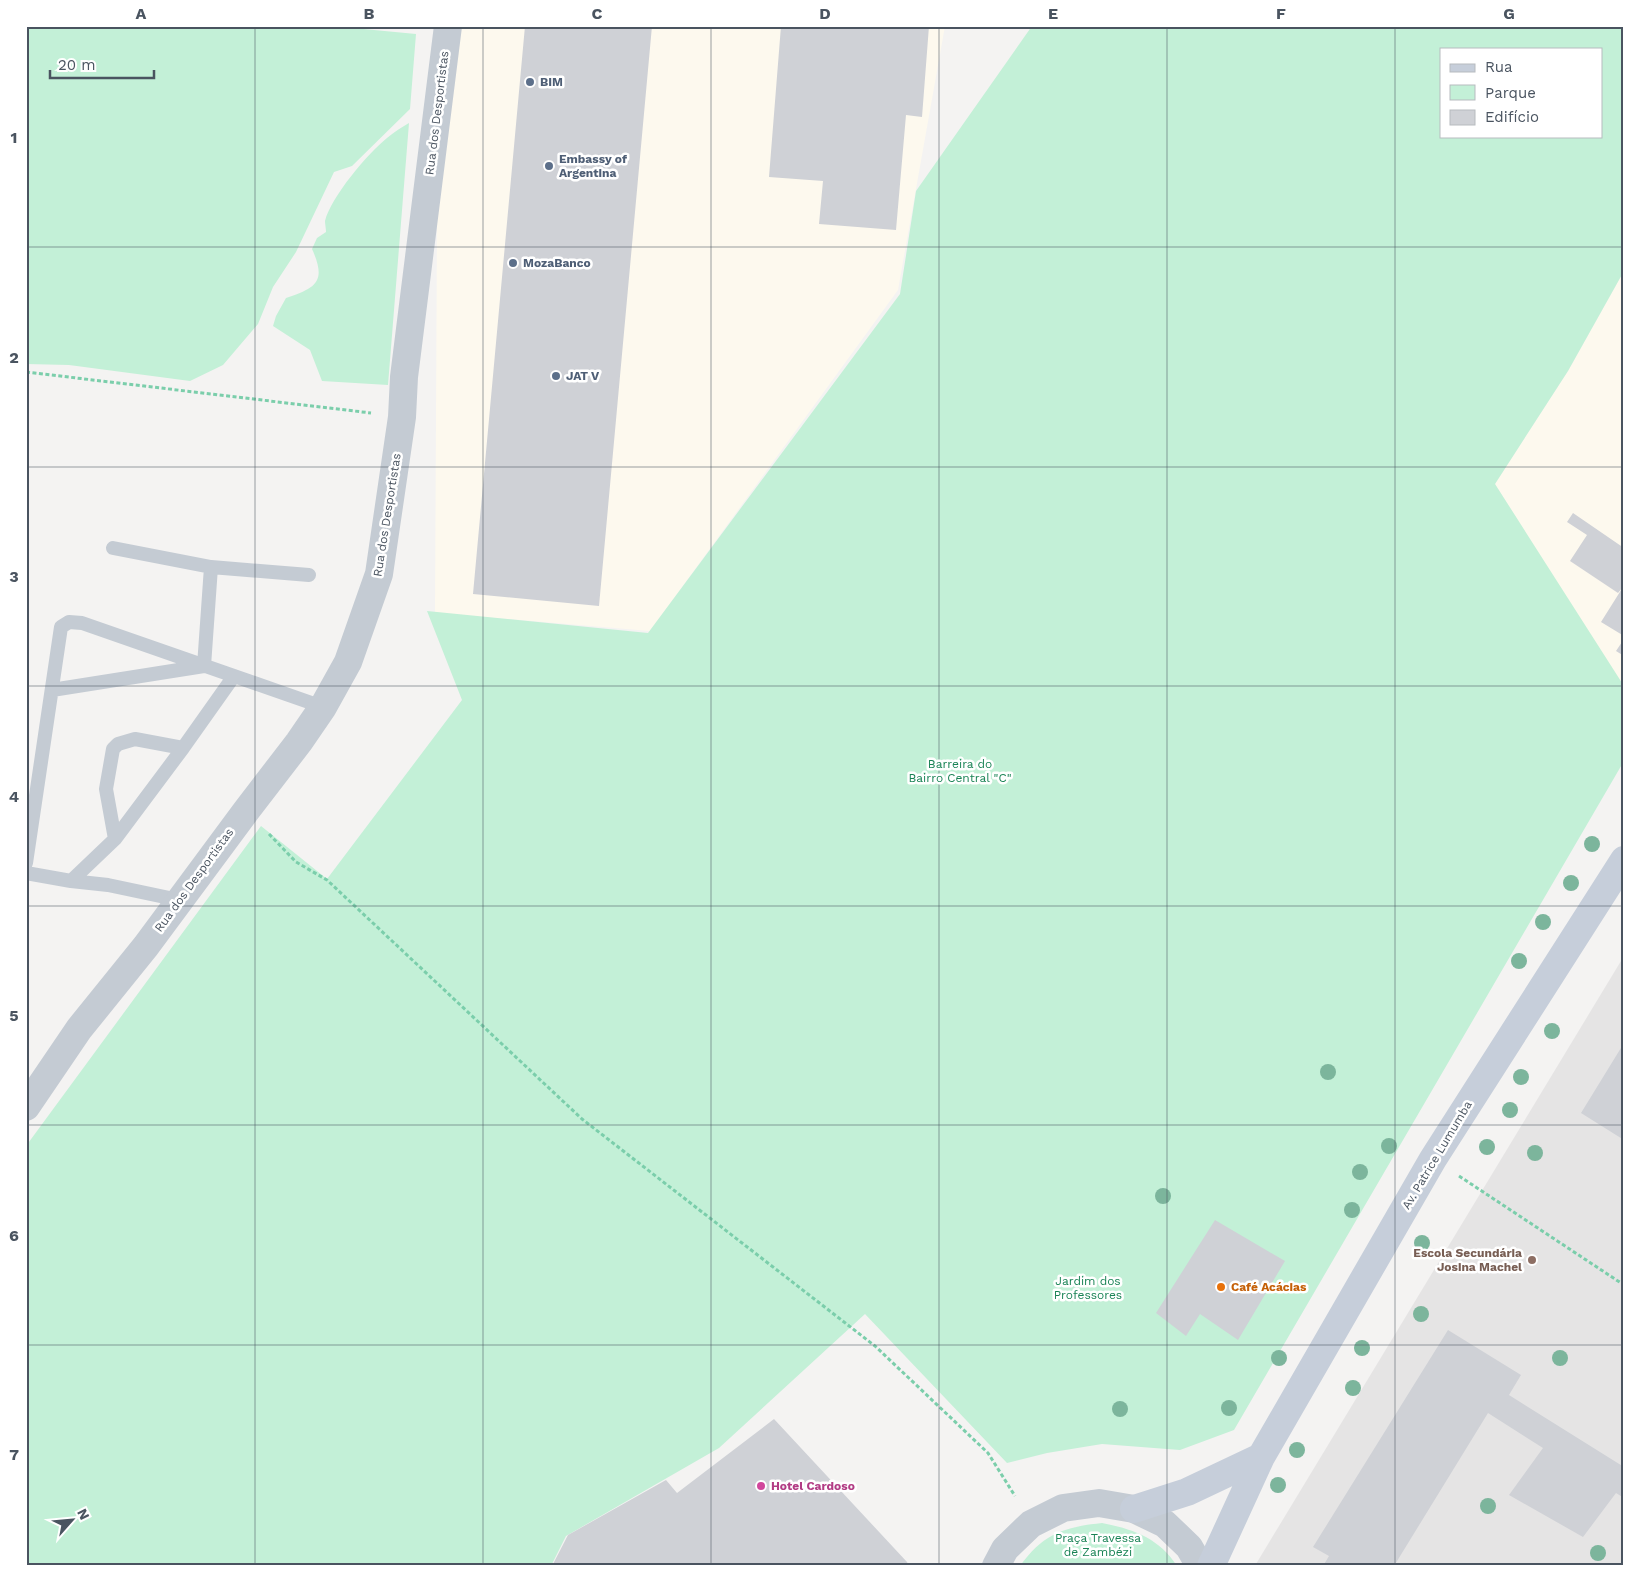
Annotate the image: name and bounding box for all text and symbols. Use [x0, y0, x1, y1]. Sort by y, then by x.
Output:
text: A [136, 4, 147, 23]
text: B [364, 4, 375, 23]
text: C [592, 4, 603, 23]
text: D [819, 4, 831, 23]
text: E [1048, 4, 1058, 23]
text: F [1276, 4, 1286, 23]
text: G [1503, 4, 1515, 23]
scale bar [50, 48, 154, 80]
legend [1440, 48, 1602, 138]
street label: Rua dos Desportistas [422, 50, 452, 176]
text: 20 m [58, 56, 96, 74]
text: Rua [1485, 58, 1513, 76]
place label: BIM [540, 75, 563, 89]
marker: BIM [524, 76, 536, 88]
text: Parque [1485, 84, 1536, 102]
text: Edifício [1485, 108, 1539, 126]
text: 1 [11, 128, 17, 147]
place label: Embassy of Argentina [559, 152, 627, 180]
marker: Embassy of Argentina [543, 160, 555, 172]
place label: MozaBanco [523, 256, 591, 270]
marker: MozaBanco [507, 257, 519, 269]
text: 2 [9, 348, 19, 367]
place label: JAT V [566, 369, 600, 383]
marker: JAT V [550, 370, 562, 382]
street label: Rua dos Desportistas [370, 452, 404, 578]
text: 3 [9, 567, 19, 586]
park label: Barreira do Bairro Central "C" [908, 757, 1012, 785]
text: 4 [9, 787, 19, 806]
street label: Rua dos Desportistas [152, 825, 236, 935]
text: 5 [9, 1006, 19, 1025]
street label: Av. Patrice Lumumba [1399, 1098, 1475, 1212]
text: 6 [9, 1226, 19, 1245]
place label: Escola Secundária Josina Machel [1413, 1246, 1522, 1274]
marker: Escola Secundária Josina Machel [1526, 1254, 1538, 1266]
park label: Jardim dos Professores [1054, 1274, 1122, 1302]
place label: Café Acácias [1231, 1280, 1307, 1294]
marker: Café Acácias [1215, 1281, 1227, 1293]
text: 7 [9, 1445, 19, 1464]
place label: Hotel Cardoso [771, 1479, 855, 1493]
marker: Hotel Cardoso [755, 1480, 767, 1492]
north arrow [48, 1494, 98, 1544]
text: N [74, 1506, 93, 1522]
park label: Praça Travessa de Zambézi [1055, 1531, 1141, 1559]

